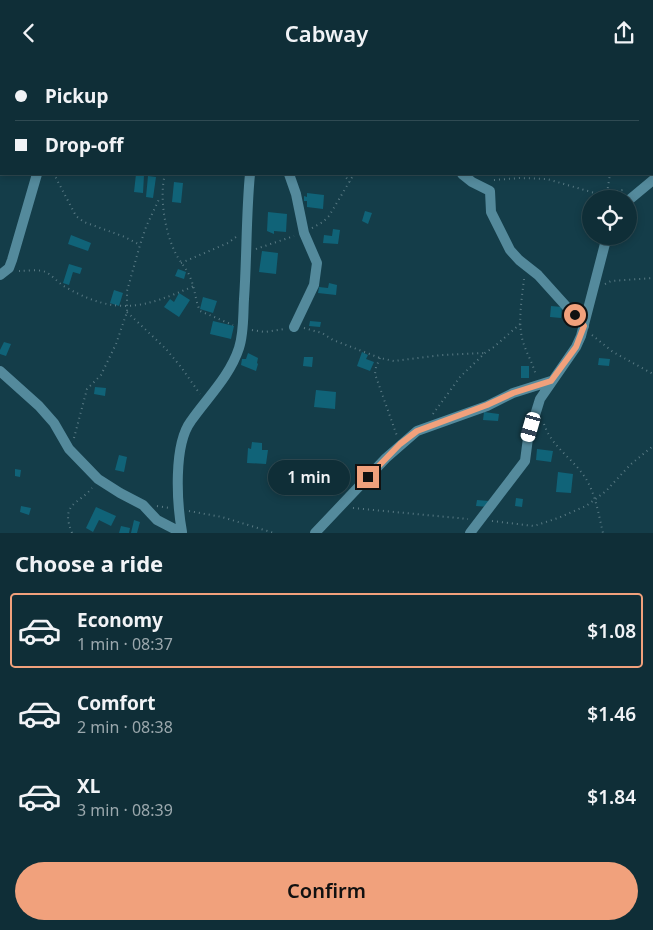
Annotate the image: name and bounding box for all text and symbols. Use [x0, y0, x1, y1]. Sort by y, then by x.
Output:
text: Cabway [285, 18, 368, 48]
icon: back [15, 19, 43, 47]
icon: share [610, 19, 638, 47]
text: Pickup [45, 83, 108, 109]
text: Drop-off [45, 132, 124, 158]
map controls [582, 190, 637, 245]
button: locate [582, 190, 637, 245]
route start [564, 304, 586, 326]
car [519, 411, 542, 443]
callout: 1 min [268, 459, 350, 495]
text: 1 min [287, 466, 331, 488]
route end [357, 466, 379, 488]
text: Choose a ride [15, 548, 163, 578]
text: Economy [77, 607, 163, 633]
icon: car [17, 608, 62, 653]
text: $1.08 [587, 618, 636, 644]
text: 1 min · 08:37 [77, 633, 173, 655]
text: Comfort [77, 690, 156, 716]
icon: car [17, 691, 62, 736]
text: $1.46 [587, 701, 636, 727]
text: 2 min · 08:38 [77, 716, 173, 738]
text: XL [77, 773, 100, 799]
icon: car [17, 774, 62, 819]
text: $1.84 [587, 784, 636, 810]
text: 3 min · 08:39 [77, 799, 173, 821]
button: Confirm [15, 862, 638, 920]

